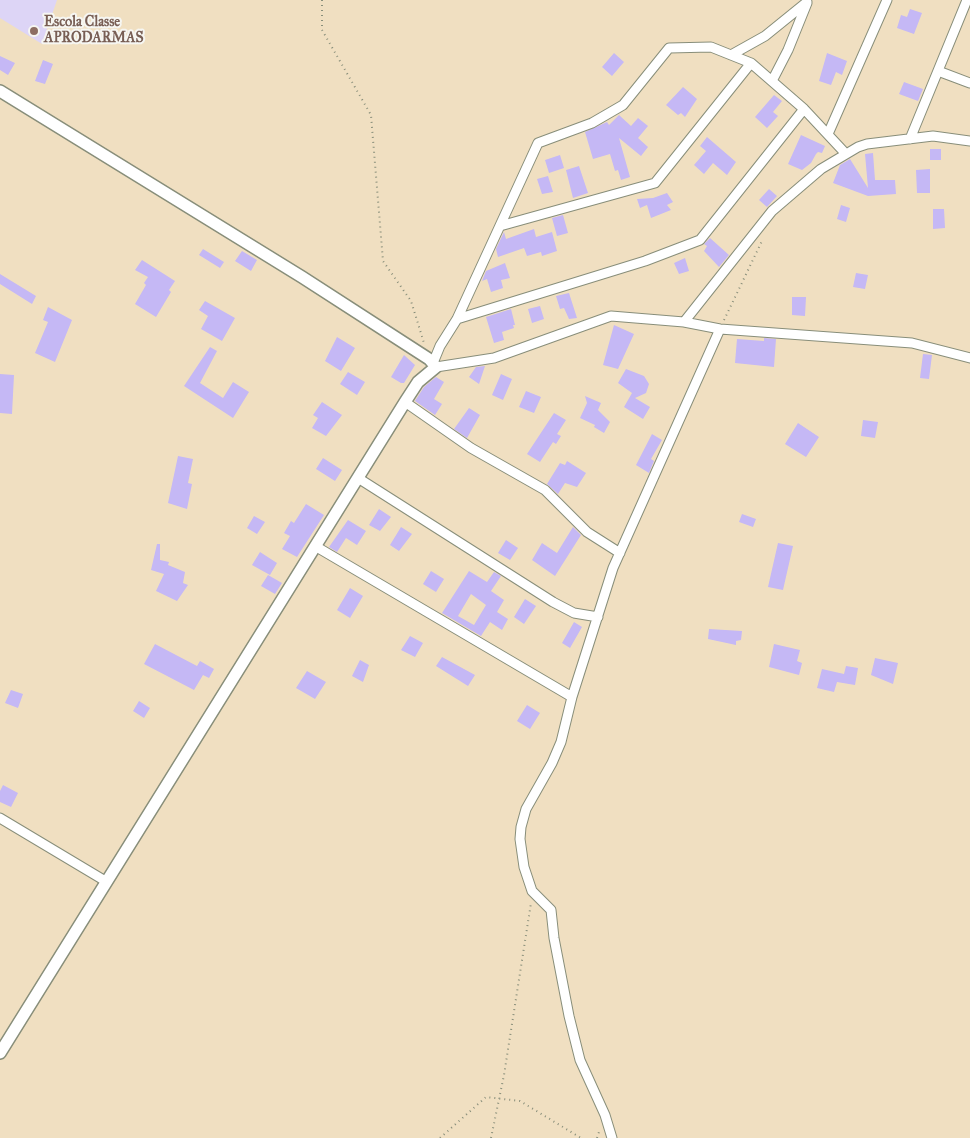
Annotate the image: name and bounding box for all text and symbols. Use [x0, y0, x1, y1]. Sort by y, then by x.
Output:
place label: Escola Classe APRODARMAS [44, 15, 143, 48]
marker: Escola Classe APRODARMAS [28, 25, 40, 37]

